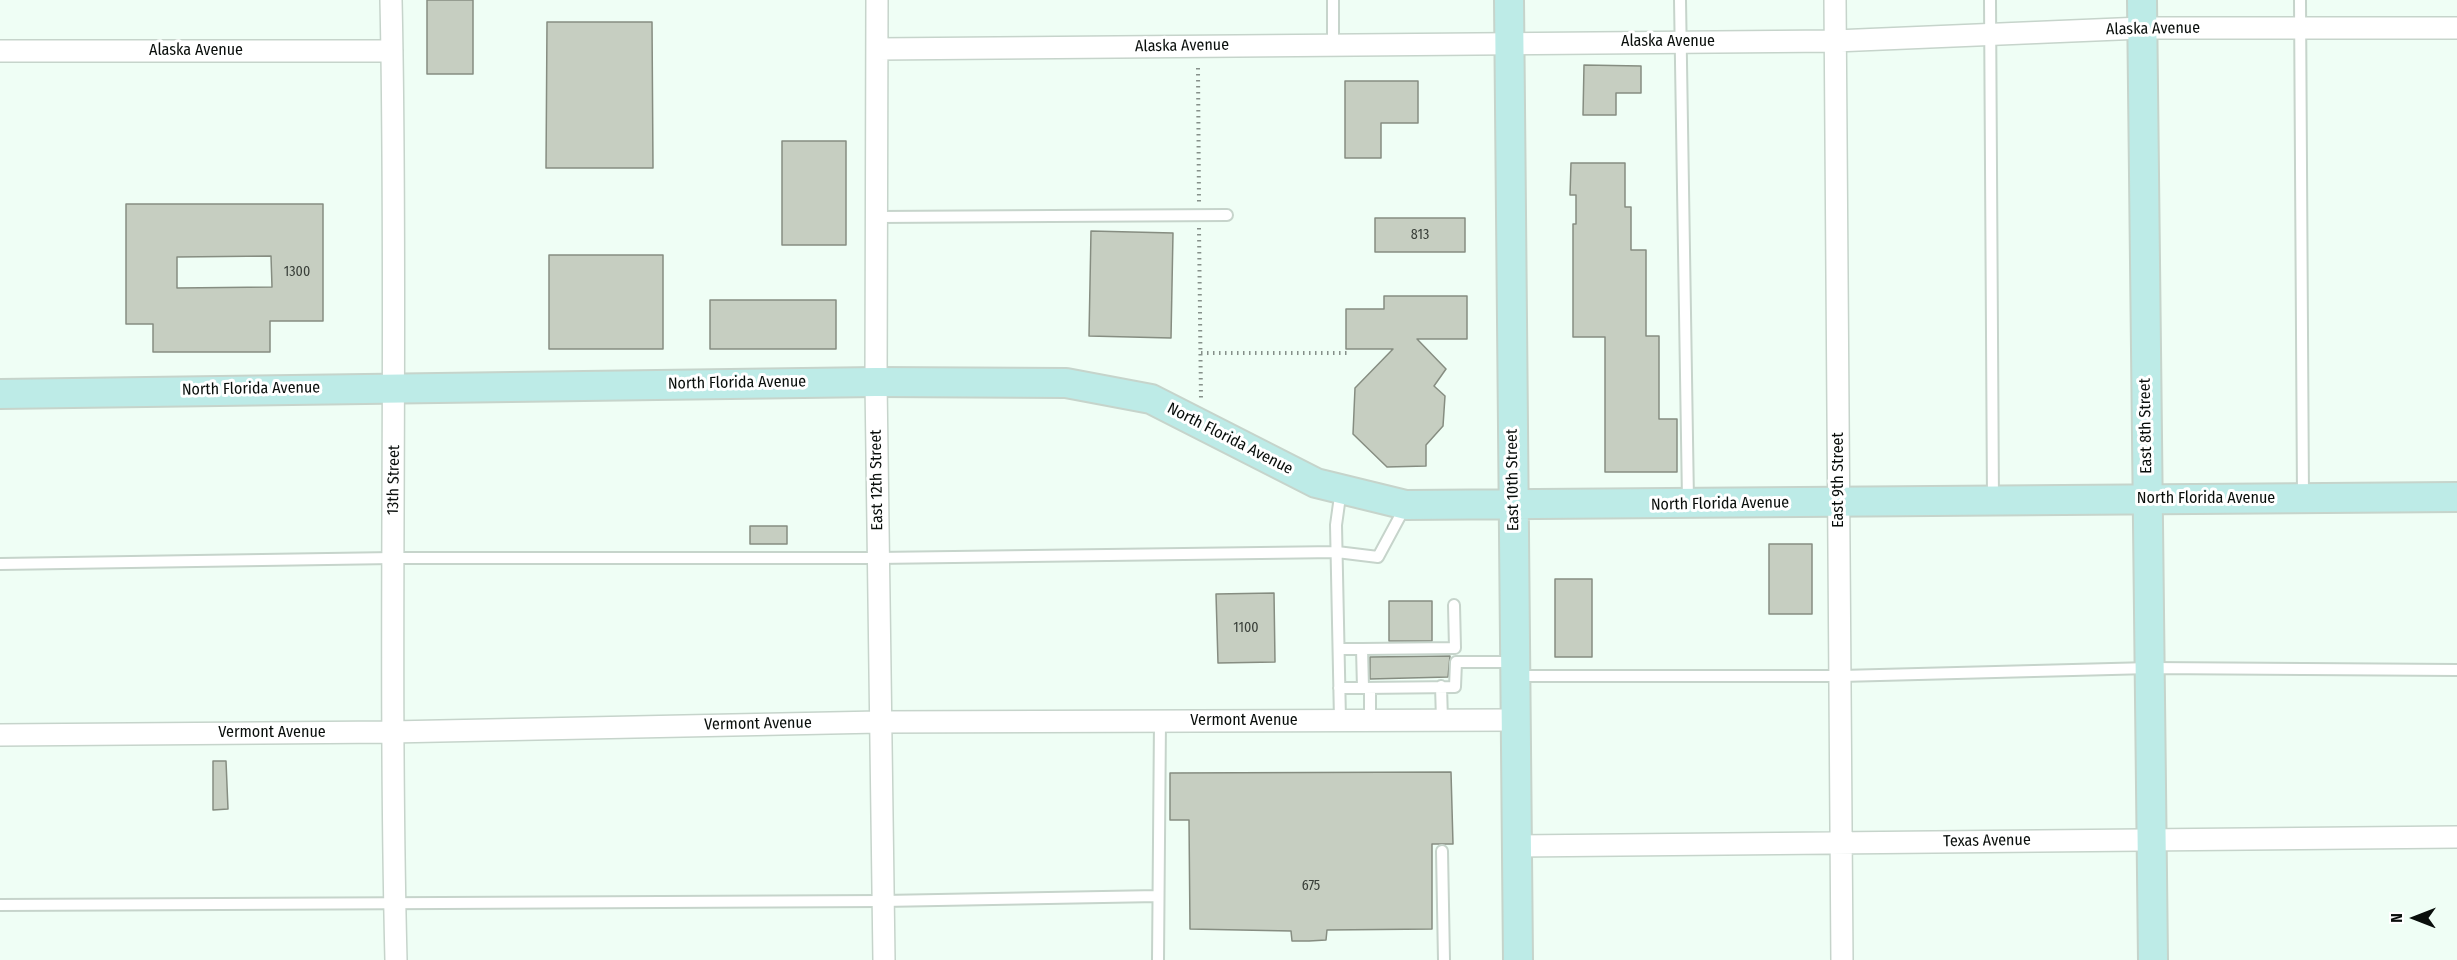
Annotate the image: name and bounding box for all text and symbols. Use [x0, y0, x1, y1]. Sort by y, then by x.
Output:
street label: Alaska Avenue [2106, 19, 2200, 39]
street label: Alaska Avenue [1621, 32, 1715, 52]
street label: Alaska Avenue [1135, 36, 1229, 56]
street label: Alaska Avenue [149, 41, 243, 61]
house number: 813 [1411, 227, 1429, 243]
house number: 1300 [284, 264, 310, 280]
street label: North Florida Avenue [668, 372, 806, 394]
street label: North Florida Avenue [182, 378, 320, 400]
street label: East 8th Street [2136, 378, 2156, 474]
street label: North Florida Avenue [1164, 399, 1296, 479]
street label: East 12th Street [867, 429, 887, 531]
street label: East 10th Street [1503, 429, 1523, 531]
street label: East 9th Street [1829, 432, 1849, 528]
street label: 13th Street [384, 445, 404, 515]
street label: North Florida Avenue [2137, 489, 2275, 509]
street label: North Florida Avenue [1651, 493, 1789, 515]
house number: 1100 [1233, 620, 1259, 636]
street label: Vermont Avenue [1190, 711, 1298, 731]
street label: Vermont Avenue [704, 713, 812, 735]
street label: Vermont Avenue [218, 723, 326, 743]
street label: Texas Avenue [1943, 831, 2031, 851]
house number: 675 [1302, 878, 1320, 894]
north arrow [2385, 888, 2445, 948]
text: N [2387, 913, 2406, 923]

